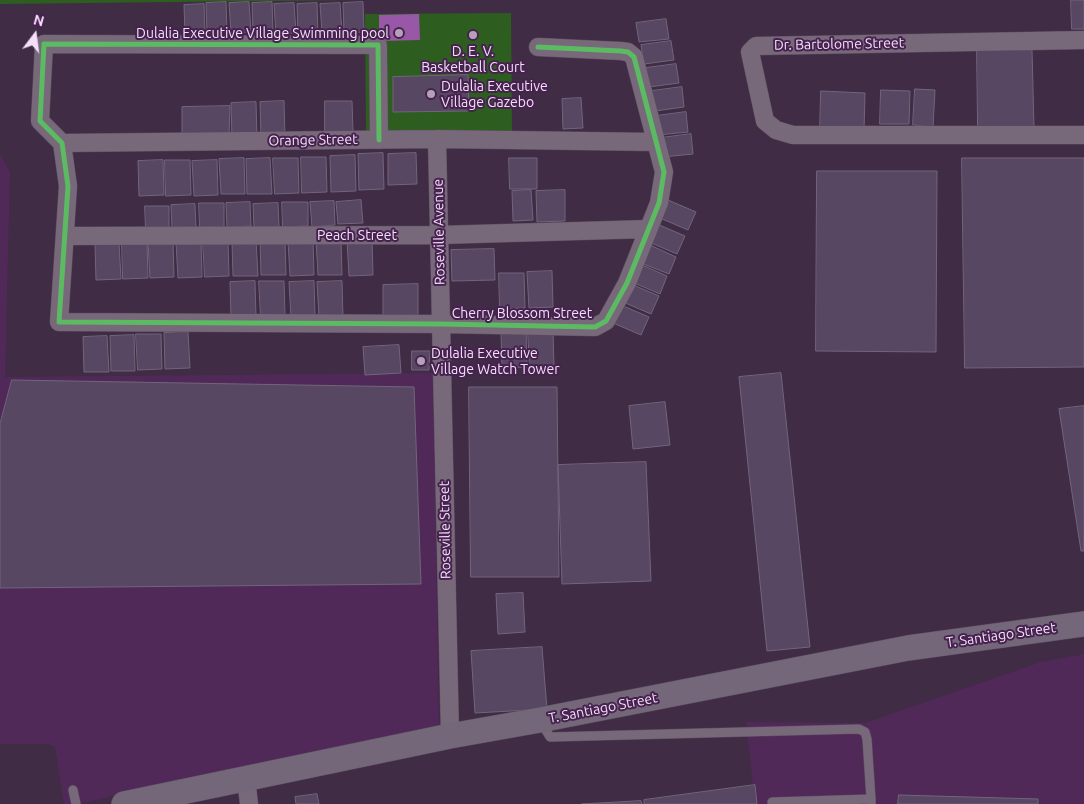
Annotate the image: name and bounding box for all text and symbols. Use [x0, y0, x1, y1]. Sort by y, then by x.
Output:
north arrow [10, 10, 60, 60]
text: N [32, 11, 46, 30]
place label: Dulalia Executive Village Swimming pool [136, 25, 389, 41]
marker: Dulalia Executive Village Swimming pool [393, 27, 405, 39]
marker: D. E. V. Basketball Court [467, 29, 479, 41]
street label: Dr. Bartolome Street [774, 34, 904, 54]
place label: D. E. V. Basketball Court [421, 43, 525, 75]
place label: Dulalia Executive Village Gazebo [441, 78, 548, 110]
marker: Dulalia Executive Village Gazebo [425, 88, 437, 100]
street label: Orange Street [268, 131, 358, 149]
street label: Roseville Avenue [430, 179, 448, 285]
street label: Peach Street [317, 227, 397, 243]
street label: Cherry Blossom Street [452, 305, 592, 321]
place label: Dulalia Executive Village Watch Tower [431, 345, 560, 378]
marker: Dulalia Executive Village Watch Tower [415, 355, 427, 367]
street label: Roseville Street [436, 481, 454, 579]
street label: T. Santiago Street [945, 619, 1057, 651]
street label: T. Santiago Street [547, 689, 659, 727]

